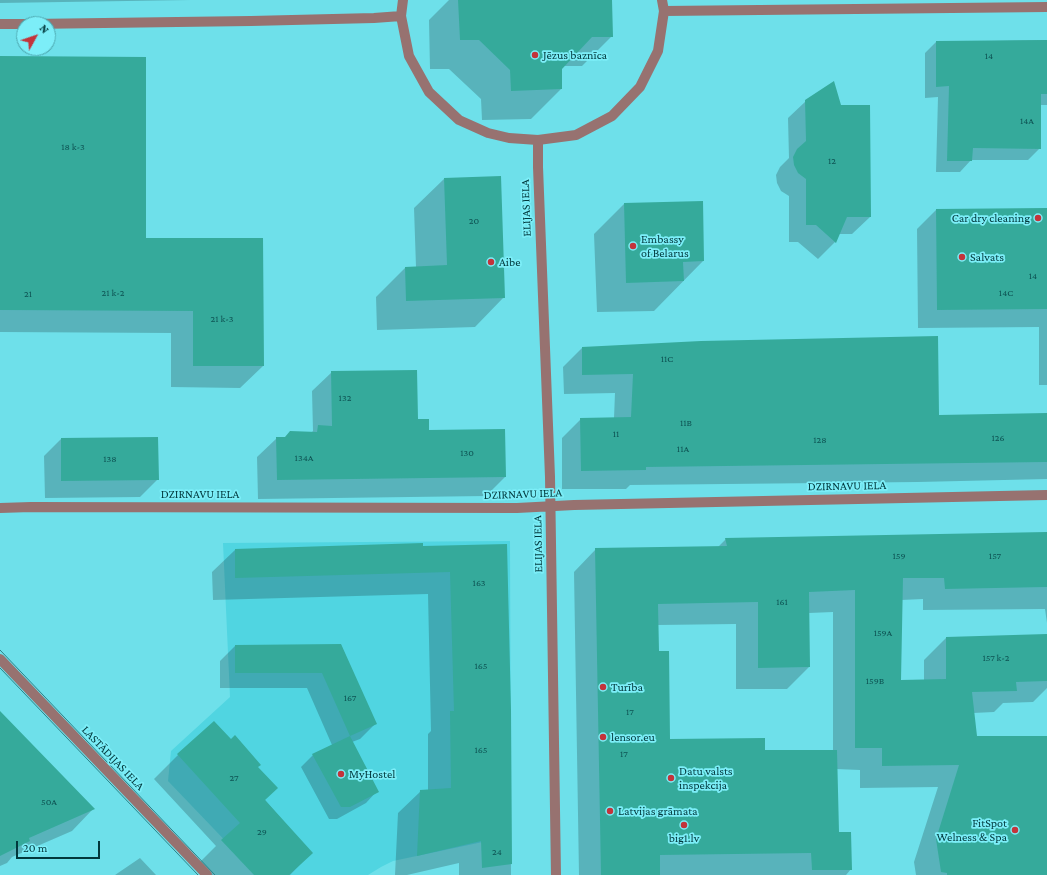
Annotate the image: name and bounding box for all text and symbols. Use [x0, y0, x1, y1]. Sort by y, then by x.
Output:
north arrow [16, 16, 56, 56]
text: N [37, 22, 51, 36]
place label: Jēzus baznīca [543, 48, 607, 62]
marker: Jēzus baznīca [530, 50, 540, 60]
house number: 14 [985, 50, 993, 62]
house number: 14A [1020, 115, 1034, 127]
house number: 18 k-3 [61, 141, 85, 153]
house number: 12 [828, 155, 836, 167]
street label: ELIJAS IELA [518, 179, 534, 237]
place label: Car dry cleaning [952, 211, 1030, 225]
marker: Car dry cleaning [1033, 213, 1043, 223]
house number: 20 [469, 215, 479, 227]
place label: Embassy of Belarus [641, 232, 689, 260]
marker: Embassy of Belarus [628, 241, 638, 251]
place label: Salvats [970, 250, 1004, 264]
marker: Salvats [957, 252, 967, 262]
place label: Aibe [499, 255, 520, 269]
marker: Aibe [486, 257, 496, 267]
house number: 14 [1029, 270, 1037, 282]
house number: 21 k-2 [102, 287, 124, 299]
house number: 14C [999, 287, 1013, 299]
house number: 21 [24, 288, 32, 300]
house number: 21 k-3 [211, 313, 233, 325]
house number: 11C [661, 353, 673, 365]
house number: 132 [339, 392, 351, 404]
house number: 11B [680, 417, 692, 429]
house number: 11 [613, 428, 619, 440]
house number: 126 [991, 432, 1005, 444]
house number: 128 [813, 434, 827, 446]
house number: 11A [677, 443, 689, 455]
house number: 130 [460, 447, 474, 459]
house number: 134A [295, 452, 313, 464]
house number: 138 [103, 453, 117, 465]
street label: DZIRNAVU IELA [808, 478, 886, 494]
street label: DZIRNAVU IELA [483, 485, 563, 503]
street label: DZIRNAVU IELA [161, 487, 239, 501]
street label: ELIJAS IELA [530, 515, 546, 573]
house number: 159 [893, 550, 905, 562]
house number: 157 [989, 550, 1001, 562]
house number: 163 [473, 577, 485, 589]
house number: 161 [776, 596, 788, 608]
house number: 159A [874, 627, 892, 639]
house number: 157 k-2 [982, 652, 1010, 664]
house number: 165 [475, 660, 487, 672]
house number: 159B [866, 675, 884, 687]
place label: Turība [611, 680, 643, 694]
marker: Turība [598, 682, 608, 692]
house number: 167 [344, 692, 356, 704]
house number: 17 [626, 706, 634, 718]
street label: LASTĀDIJAS IELA [79, 723, 147, 793]
place label: lensor.eu [611, 730, 655, 744]
marker: lensor.eu [598, 732, 608, 742]
house number: 165 [475, 744, 487, 756]
house number: 17 [620, 748, 628, 760]
place label: Datu valsts inspekcija [679, 764, 733, 792]
place label: MyHostel [349, 767, 395, 781]
marker: MyHostel [336, 769, 346, 779]
house number: 27 [229, 772, 239, 784]
marker: Datu valsts inspekcija [666, 773, 676, 783]
house number: 50A [41, 796, 57, 808]
place label: Latvijas grāmata [618, 804, 698, 818]
marker: Latvijas grāmata [605, 806, 615, 816]
place label: FitSpot Welness & Spa [937, 816, 1007, 844]
marker: big1.lv [679, 820, 689, 830]
marker: FitSpot Welness & Spa [1010, 825, 1020, 835]
house number: 29 [257, 826, 267, 838]
place label: big1.lv [669, 831, 699, 845]
scale bar [18, 833, 102, 859]
text: 20 m [23, 841, 47, 855]
house number: 24 [492, 846, 502, 858]

